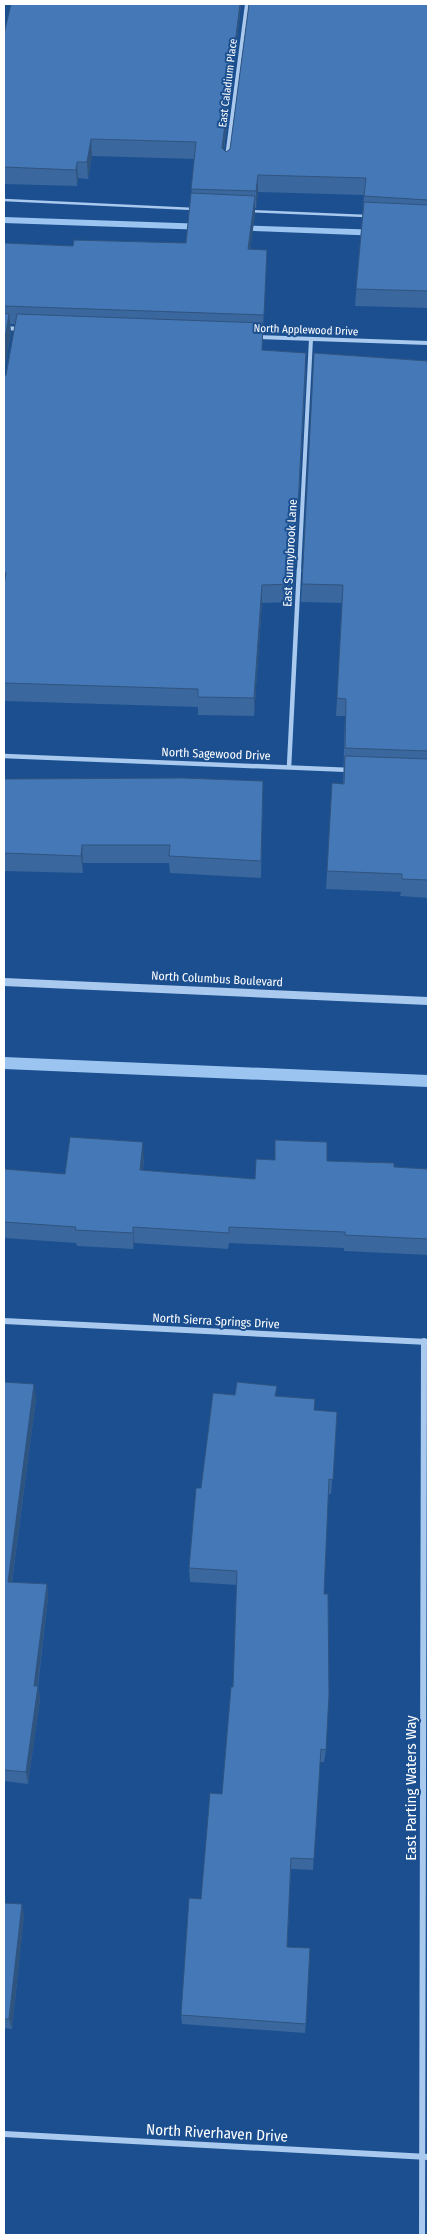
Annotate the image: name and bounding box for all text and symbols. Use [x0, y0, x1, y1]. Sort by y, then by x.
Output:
street label: East Caladium Place [216, 38, 240, 128]
street label: North Applewood Drive [254, 322, 358, 338]
street label: East Sunnybrook Lane [280, 499, 300, 607]
street label: North Sagewood Drive [161, 745, 271, 763]
street label: North Columbus Boulevard [151, 969, 283, 989]
street label: North Sierra Springs Drive [152, 1311, 280, 1331]
street label: East Parting Waters Way [402, 1715, 420, 1861]
street label: North Riverhaven Drive [146, 2120, 288, 2146]

